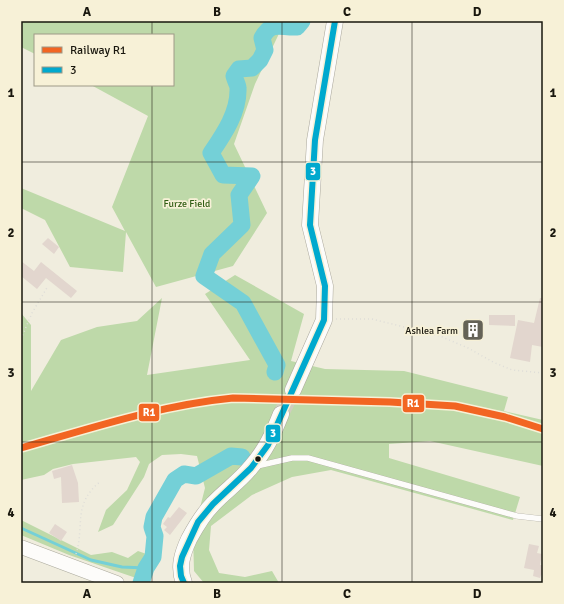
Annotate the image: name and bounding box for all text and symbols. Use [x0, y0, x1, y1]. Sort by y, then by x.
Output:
text: A [83, 4, 92, 20]
text: B [213, 4, 221, 20]
text: C [343, 4, 351, 20]
text: D [473, 4, 482, 20]
legend [34, 34, 174, 86]
text: Railway R1 [70, 43, 126, 58]
text: 3 [70, 63, 76, 78]
text: 1 [7, 85, 15, 101]
text: 1 [549, 85, 557, 101]
line badge: 3 [305, 162, 321, 181]
text: 3 [310, 165, 316, 178]
park label: Furze Field [164, 198, 210, 210]
text: 2 [7, 225, 15, 241]
text: 2 [549, 225, 557, 241]
building icon: Ashlea Farm [460, 317, 486, 343]
place label: Ashlea Farm [405, 325, 458, 337]
text: 3 [7, 365, 15, 381]
text: 3 [549, 365, 557, 381]
line badge: R1 [402, 394, 425, 413]
text: R1 [407, 397, 419, 410]
line badge: R1 [138, 403, 160, 422]
text: R1 [143, 406, 155, 419]
line badge: 3 [265, 424, 281, 443]
text: 3 [270, 427, 276, 440]
unlabelled marker [253, 454, 263, 464]
text: 4 [7, 505, 15, 521]
text: 4 [549, 505, 557, 521]
text: A [83, 586, 92, 602]
text: B [213, 586, 221, 602]
text: C [343, 586, 351, 602]
text: D [473, 586, 482, 602]

